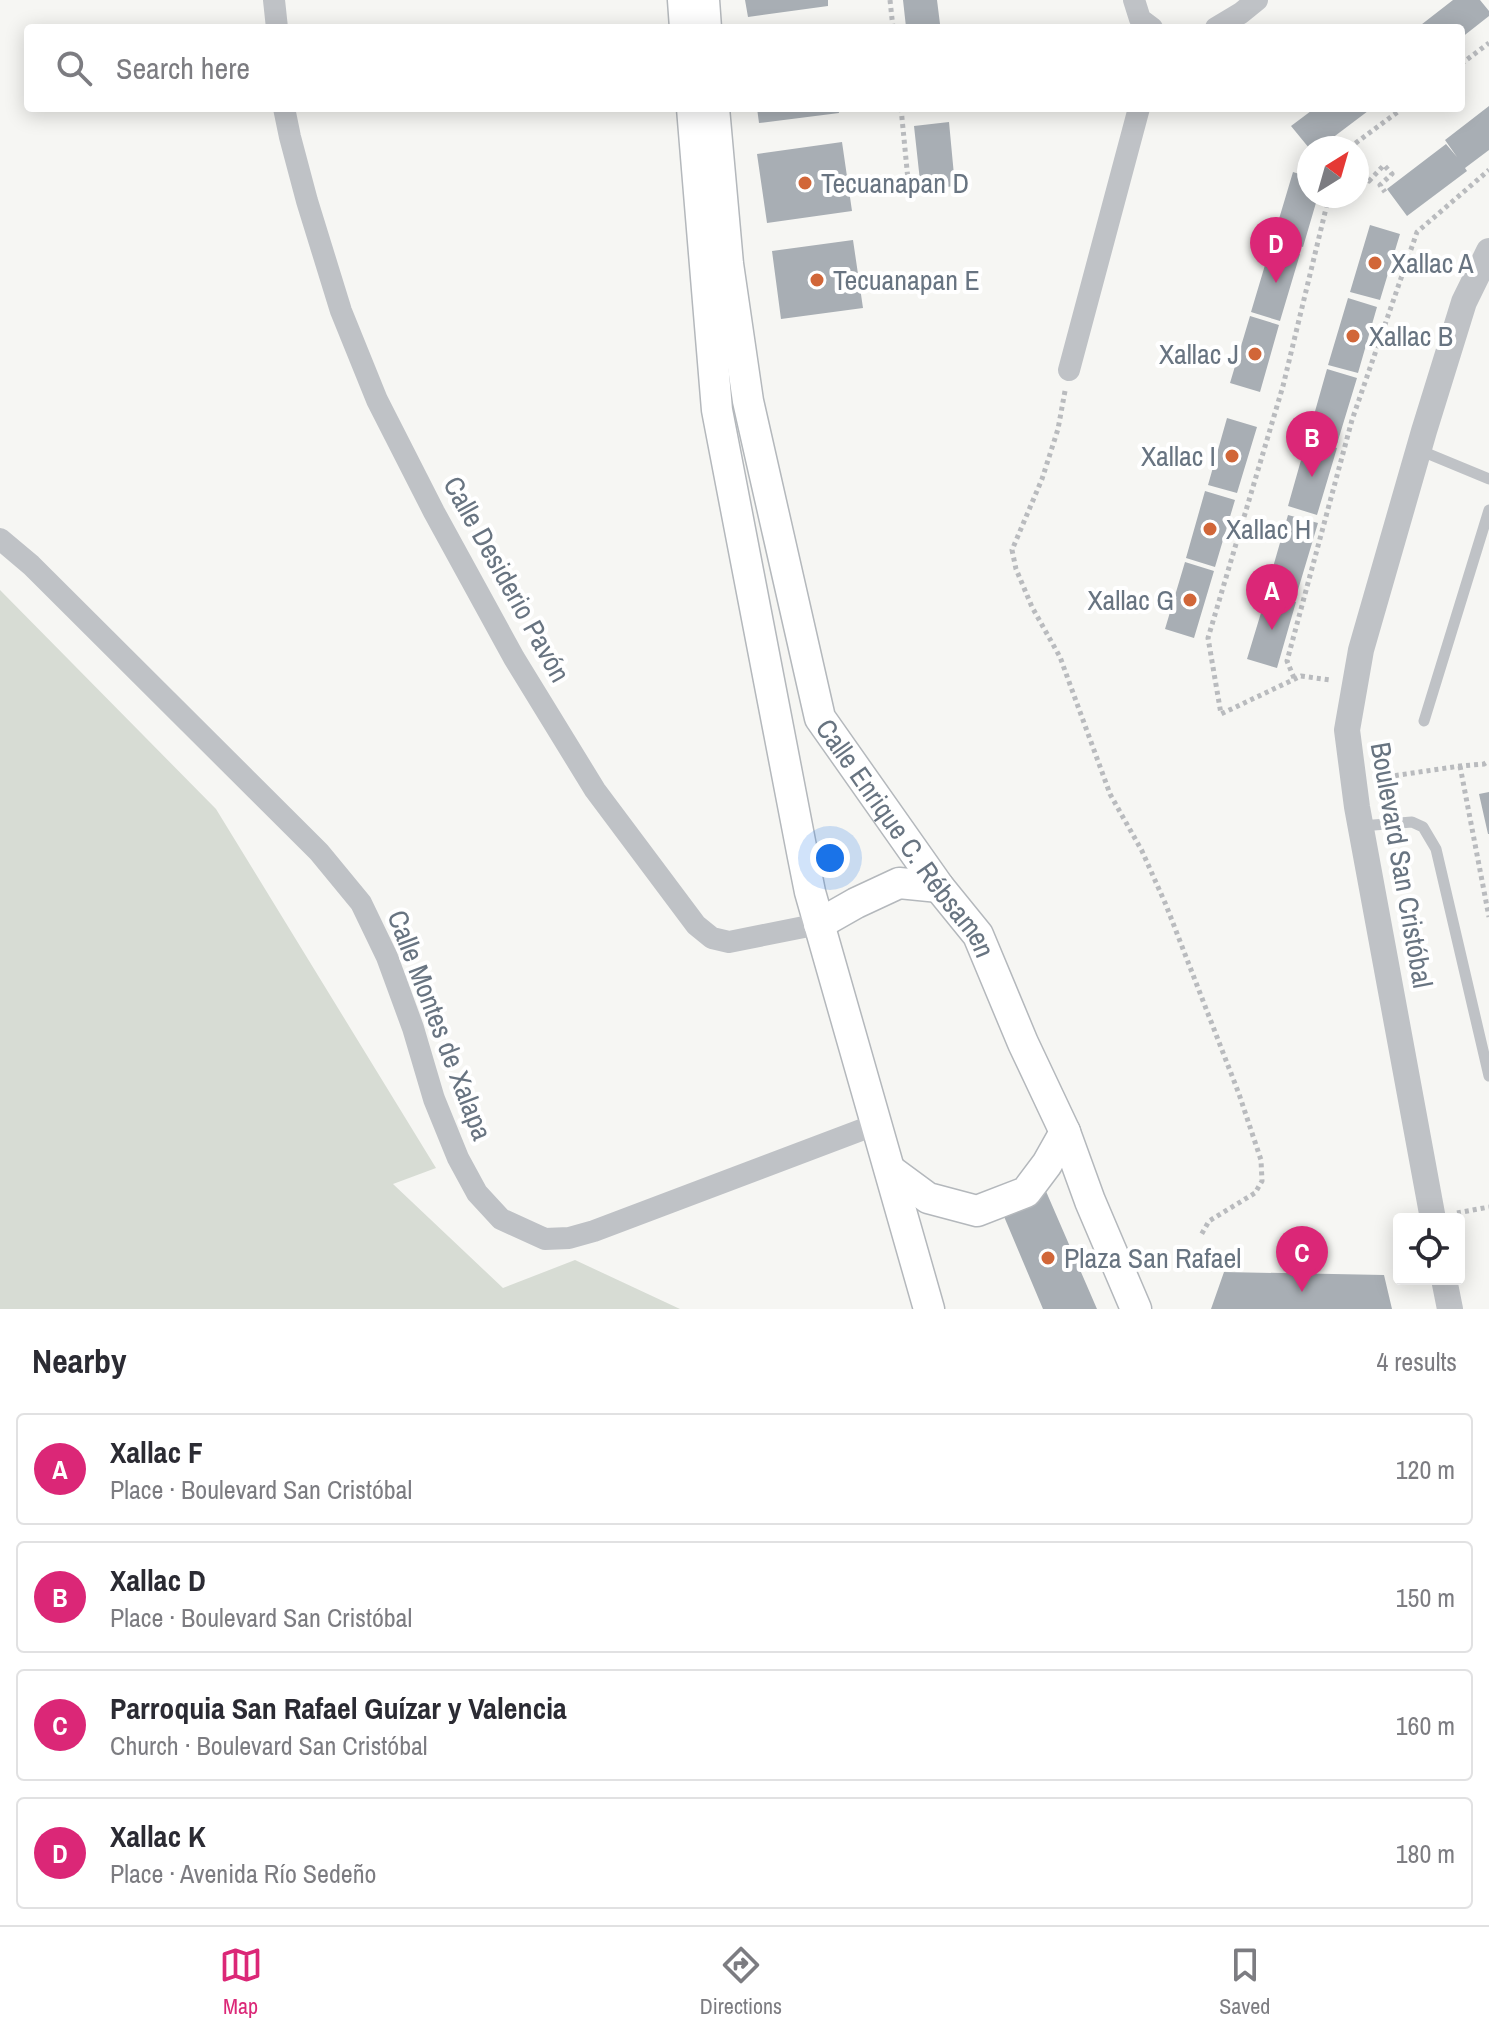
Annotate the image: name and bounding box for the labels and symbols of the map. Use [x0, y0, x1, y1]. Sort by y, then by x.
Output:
north arrow [1297, 136, 1369, 208]
place label: Tecuanapan D [821, 164, 969, 202]
marker: Tecuanapan D [796, 174, 814, 192]
pin: D [1250, 217, 1302, 283]
place label: Xallac A [1391, 244, 1474, 282]
marker: Xallac A [1366, 254, 1384, 272]
place label: Tecuanapan E [833, 261, 980, 299]
marker: Tecuanapan E [808, 271, 826, 289]
place label: Xallac B [1369, 317, 1453, 355]
marker: Xallac B [1344, 327, 1362, 345]
place label: Xallac J [1159, 335, 1239, 373]
marker: Xallac J [1246, 345, 1264, 363]
pin: B [1286, 411, 1338, 477]
place label: Xallac I [1141, 437, 1216, 475]
marker: Xallac I [1223, 447, 1241, 465]
street label: Calle Desiderio Pavón [435, 469, 579, 689]
place label: Xallac H [1226, 510, 1311, 548]
marker: Xallac H [1201, 520, 1219, 538]
pin: A [1246, 564, 1298, 630]
place label: Xallac G [1088, 581, 1174, 619]
marker: Xallac G [1181, 591, 1199, 609]
street label: Calle Enrique C. Rébsamen [807, 711, 1004, 963]
street label: Boulevard San Cristóbal [1362, 739, 1442, 991]
your location [810, 838, 850, 878]
street label: Calle Montes de Xalapa [379, 905, 501, 1146]
pin: C [1276, 1226, 1328, 1292]
place label: Plaza San Rafael [1064, 1239, 1241, 1277]
marker: Plaza San Rafael [1039, 1249, 1057, 1267]

